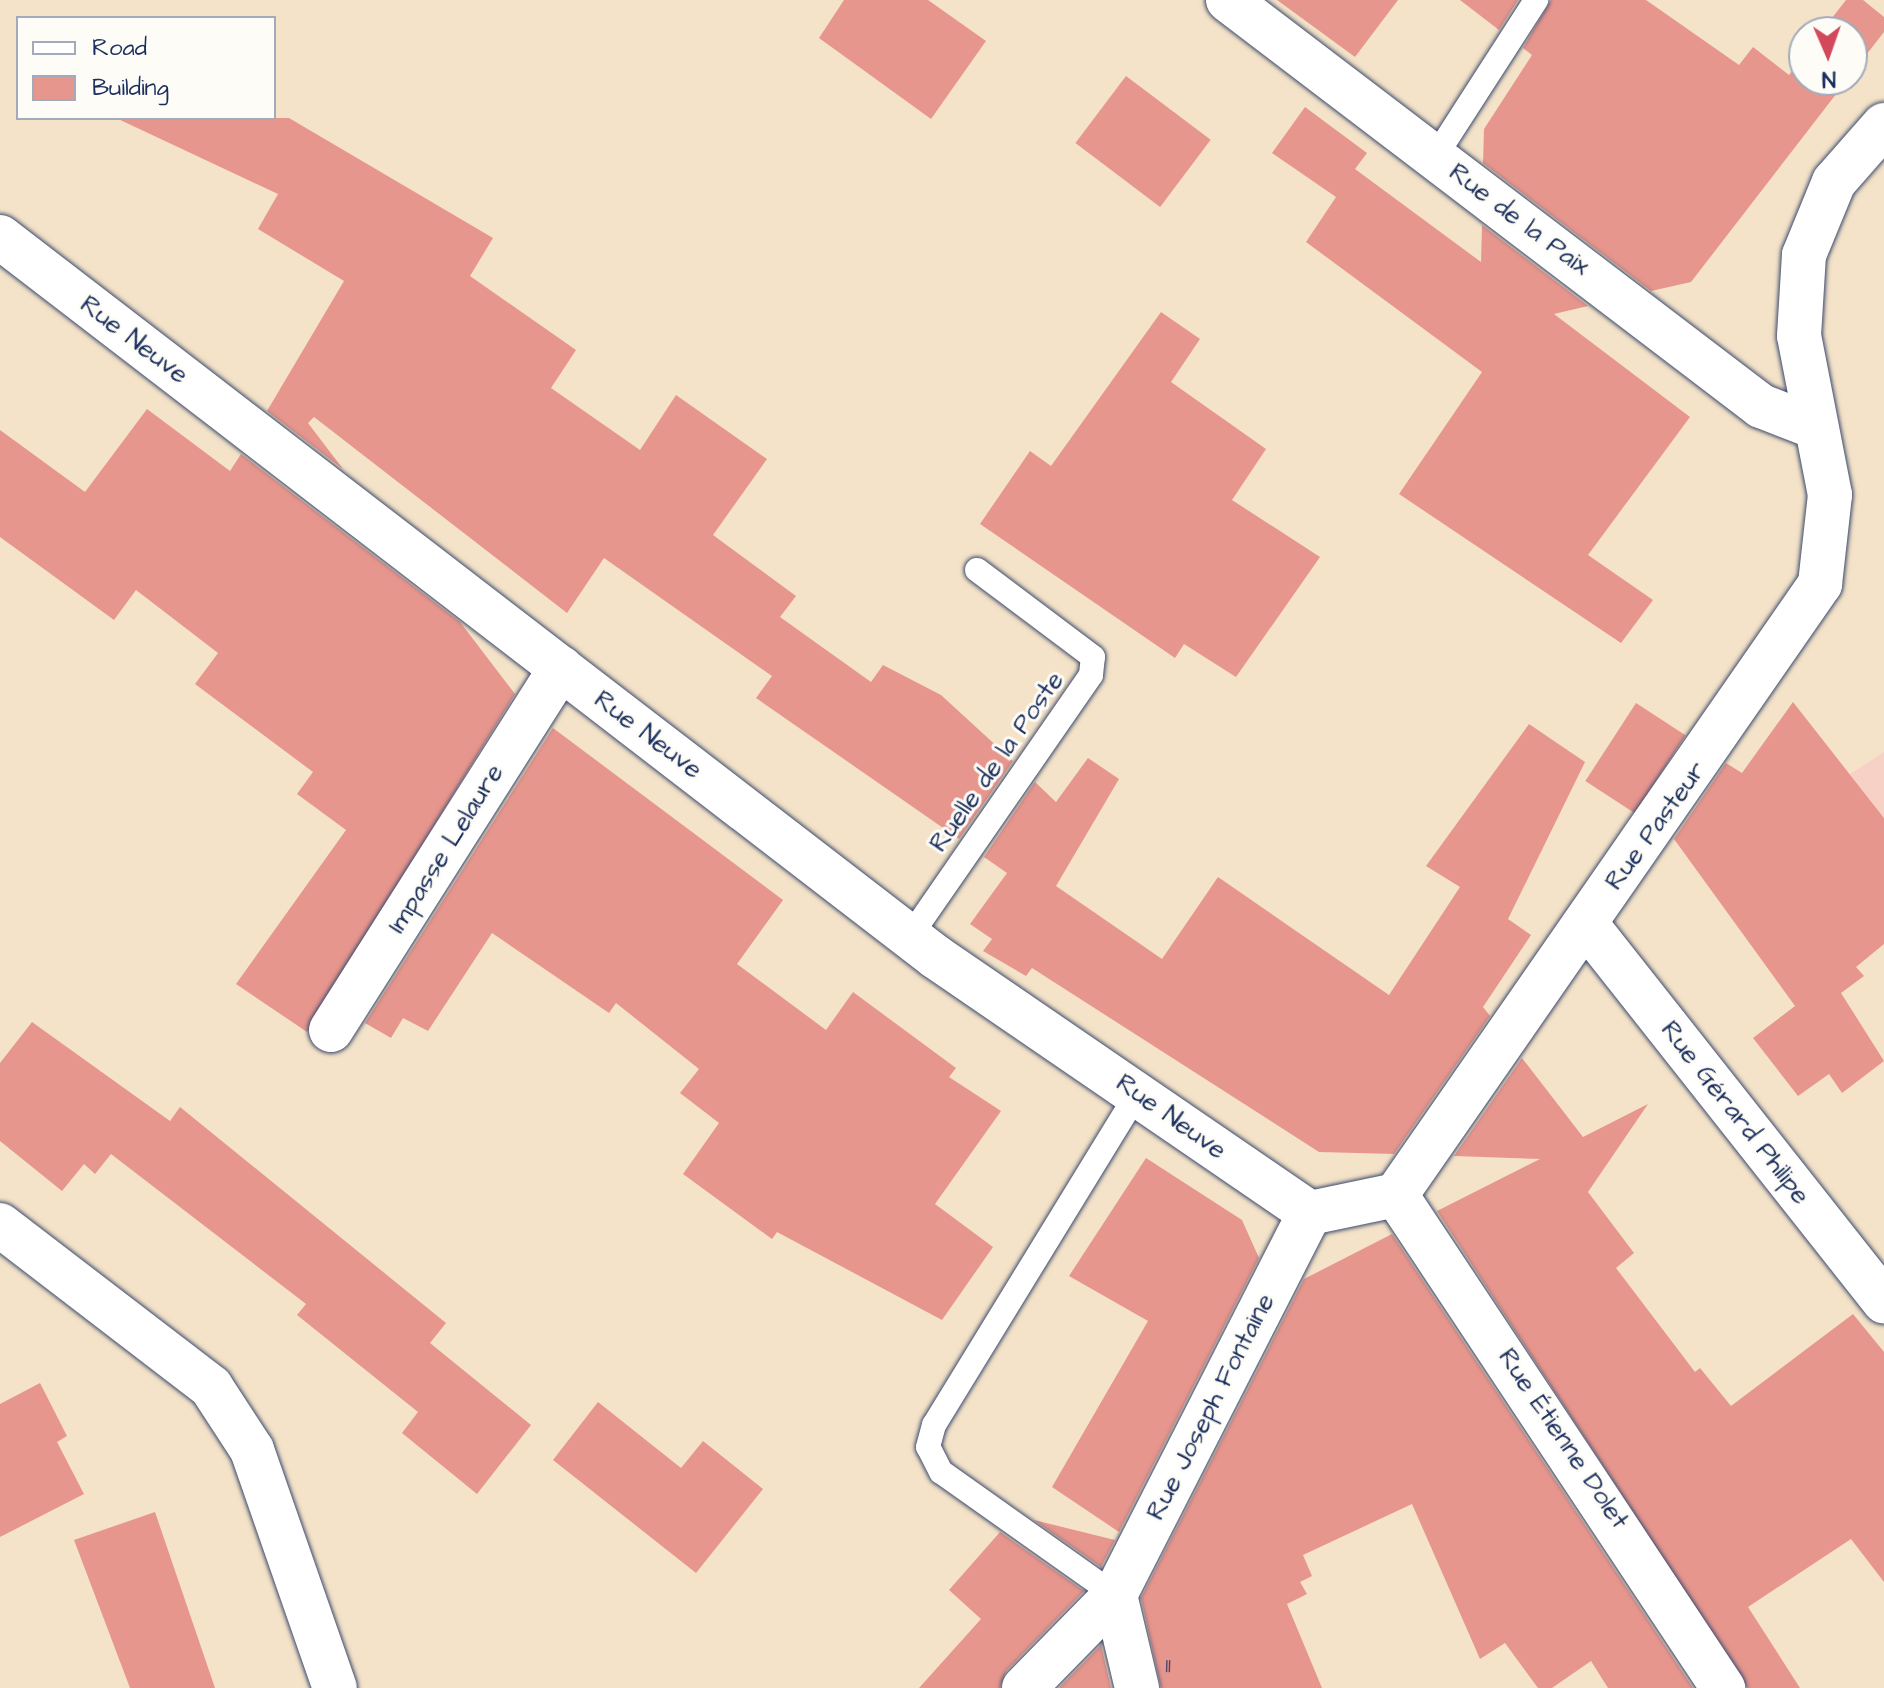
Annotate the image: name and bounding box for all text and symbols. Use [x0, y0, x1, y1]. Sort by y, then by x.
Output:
legend [16, 16, 276, 120]
north arrow [1788, 16, 1868, 96]
text: Road [92, 31, 147, 65]
text: N [1821, 63, 1836, 94]
text: Building [92, 71, 169, 105]
street label: Rue de la Paix [1443, 157, 1595, 283]
street label: Rue Neuve [74, 289, 194, 391]
street label: Ruelle de la Poste [923, 666, 1071, 858]
street label: Rue Neuve [588, 684, 708, 786]
street label: Rue Pasteur [1599, 756, 1713, 896]
street label: Impasse Lelaure [382, 759, 510, 939]
street label: Rue Gérard Philipe [1654, 1015, 1816, 1211]
street label: Rue Neuve [1110, 1068, 1232, 1166]
street label: Rue Joseph Fontaine [1140, 1289, 1282, 1525]
street label: Rue Étienne Dolet [1491, 1343, 1635, 1535]
house number: 11 [1165, 1653, 1171, 1679]

